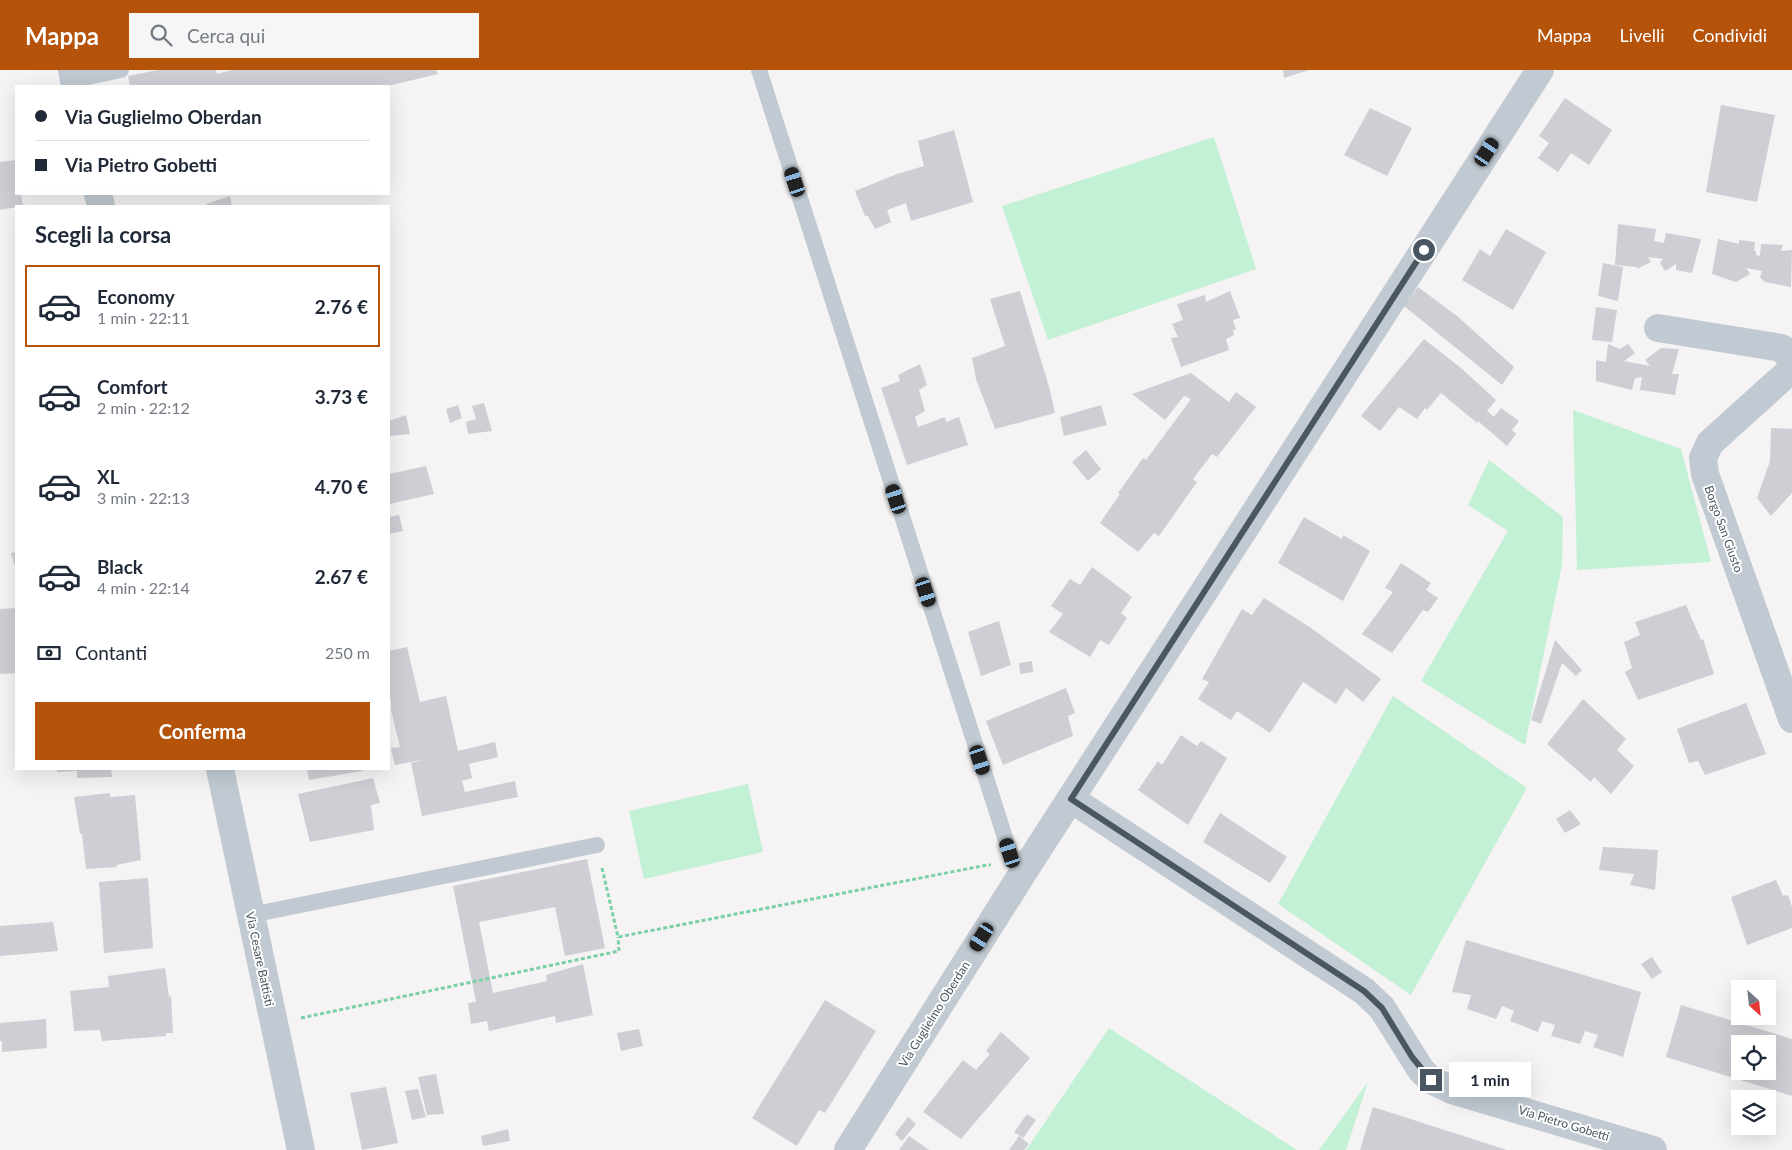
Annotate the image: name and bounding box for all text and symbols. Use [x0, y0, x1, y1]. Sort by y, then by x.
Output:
search box [129, 13, 479, 58]
text: Mappa [25, 21, 99, 50]
icon: search [147, 21, 175, 49]
text: Cerca qui [187, 24, 265, 47]
text: Mappa [1537, 24, 1592, 46]
text: Livelli [1620, 24, 1664, 46]
text: Condividi [1692, 24, 1767, 46]
text: Via Guglielmo Oberdan [65, 105, 262, 128]
car [1472, 135, 1501, 169]
text: Via Pietro Gobetti [65, 153, 217, 176]
car [783, 165, 806, 199]
text: Scegli la corsa [35, 221, 171, 248]
route start [1413, 239, 1435, 261]
icon: car [37, 284, 82, 329]
text: Economy [97, 285, 175, 308]
text: 2.76 € [315, 295, 368, 318]
text: 1 min · 22:11 [97, 308, 190, 327]
icon: car [37, 374, 82, 419]
text: Comfort [97, 375, 168, 398]
text: 3.73 € [315, 385, 368, 408]
text: 2 min · 22:12 [97, 398, 190, 417]
icon: car [37, 464, 82, 509]
text: XL [97, 465, 120, 488]
text: 4.70 € [315, 475, 368, 498]
car [884, 482, 907, 516]
street label: Borgo San Giusto [1701, 483, 1747, 575]
text: 3 min · 22:13 [97, 488, 190, 507]
icon: car [37, 554, 82, 599]
text: Black [97, 555, 143, 578]
text: 2.67 € [315, 565, 368, 588]
car [914, 575, 937, 609]
text: 4 min · 22:14 [97, 578, 190, 597]
icon: cash [35, 639, 63, 667]
text: Contanti [75, 641, 147, 664]
text: 250 m [325, 643, 370, 662]
button: Conferma [35, 702, 370, 760]
car [968, 743, 991, 777]
car [998, 836, 1021, 870]
street label: Via Cesare Battisti [243, 910, 277, 1008]
car [967, 920, 996, 954]
street label: Via Guglielmo Oberdan [895, 958, 973, 1070]
north arrow [1731, 980, 1776, 1025]
map controls [1731, 980, 1776, 1135]
button: locate [1731, 1035, 1776, 1080]
callout: 1 min [1448, 1062, 1531, 1098]
route end [1420, 1069, 1442, 1091]
text: 1 min [1470, 1070, 1510, 1089]
button: layers [1731, 1090, 1776, 1135]
street label: Via Pietro Gobetti [1517, 1102, 1611, 1144]

